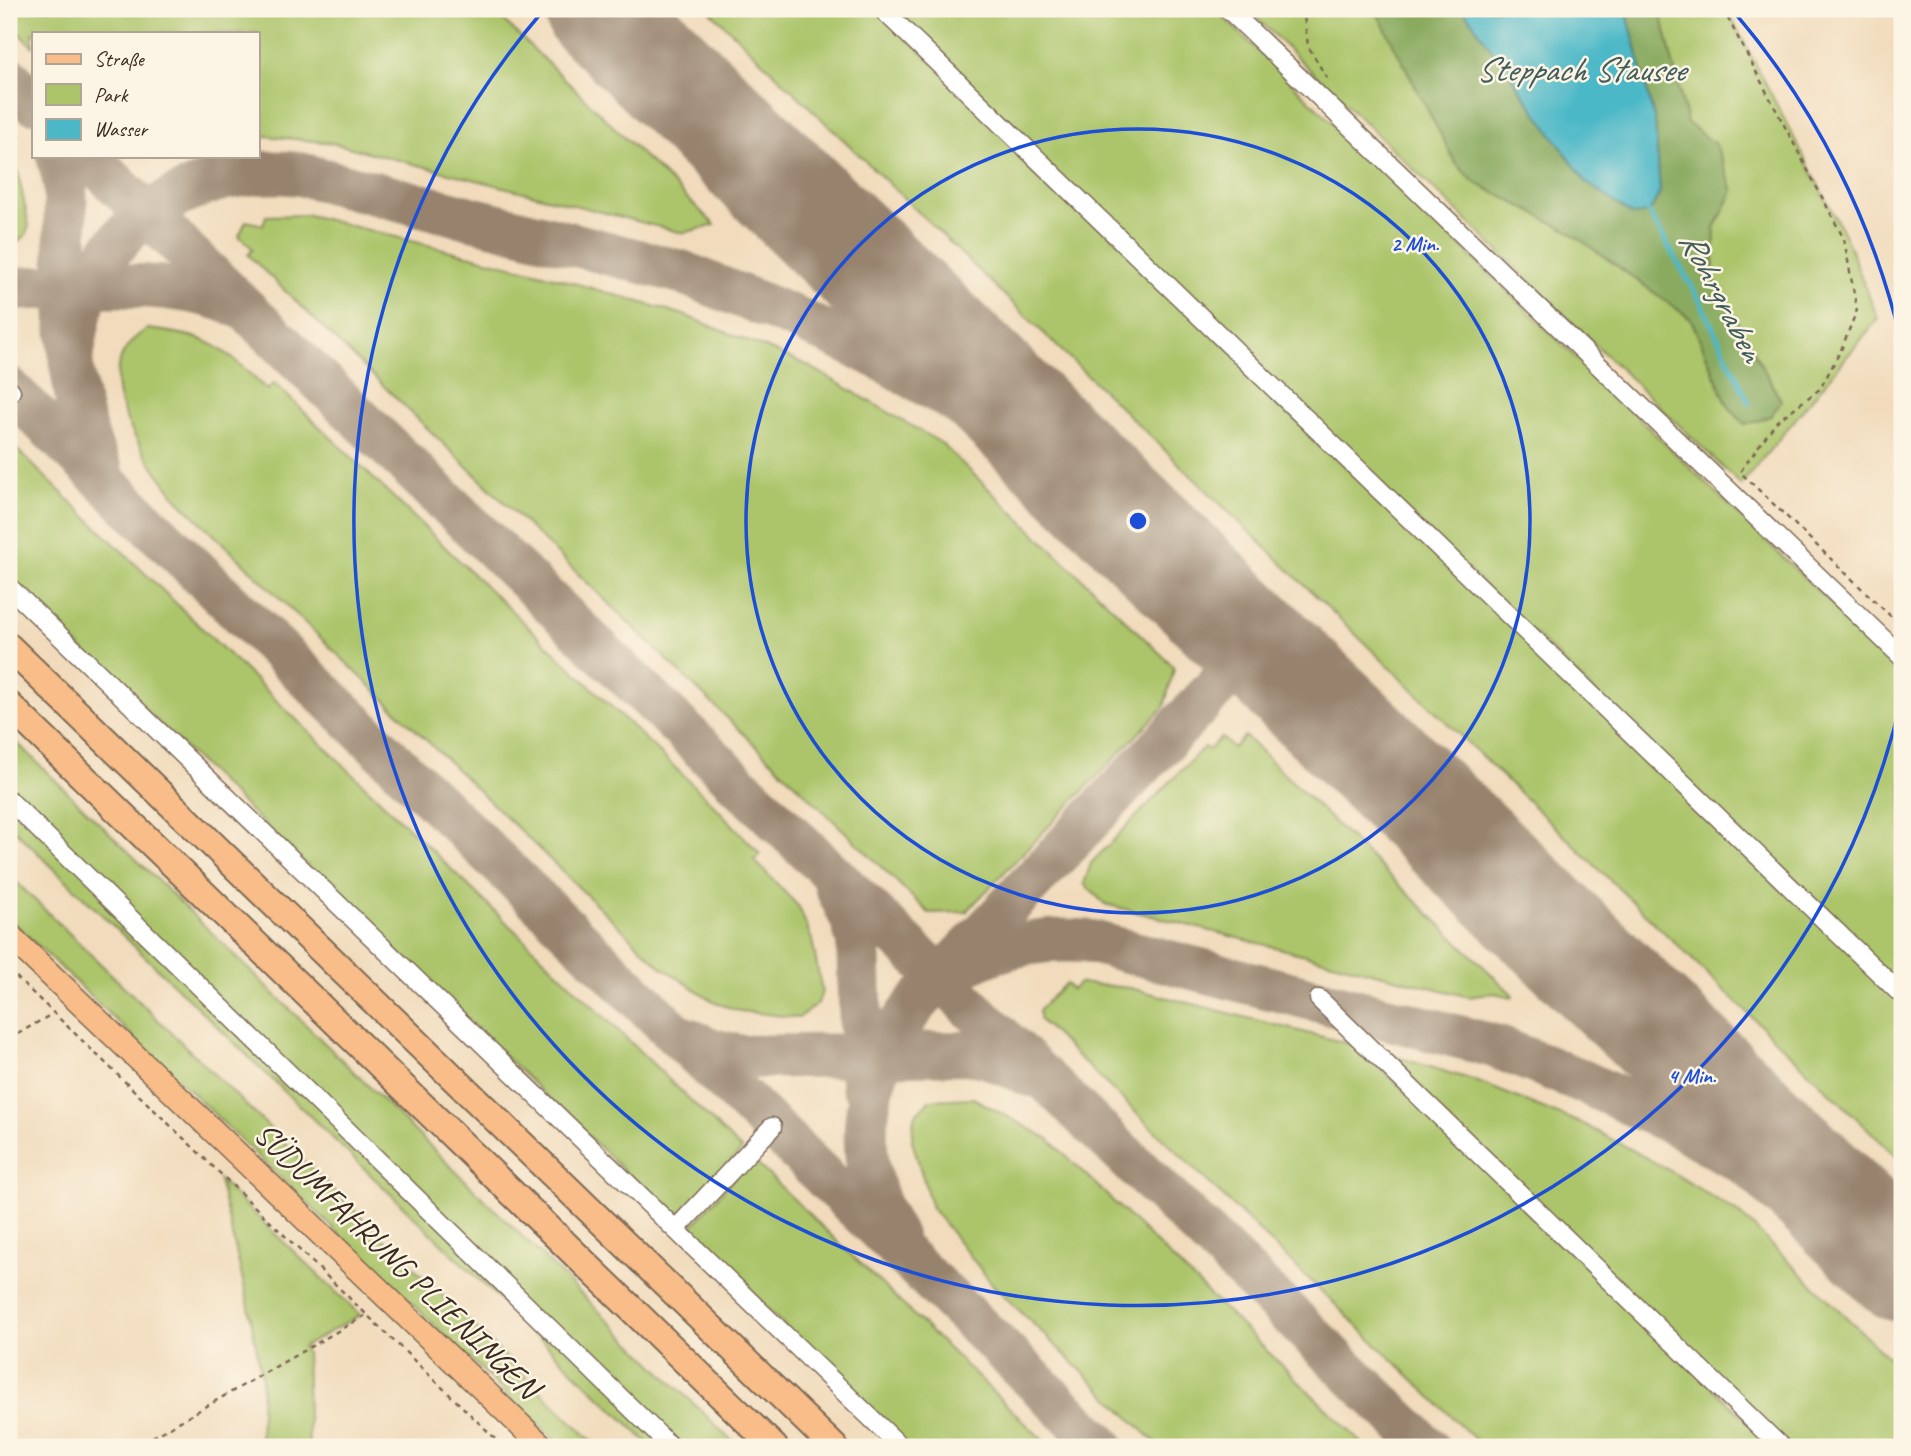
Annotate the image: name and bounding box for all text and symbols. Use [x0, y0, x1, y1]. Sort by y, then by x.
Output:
legend [32, 32, 259, 158]
text: Straße [94, 46, 146, 72]
water label: Steppach Stausee [1476, 47, 1689, 92]
text: Park [94, 82, 129, 108]
text: Wasser [94, 116, 148, 142]
water label: Rohrgraben [1669, 223, 1776, 372]
text: 2 Min. [1391, 231, 1440, 257]
centre of rings [1126, 509, 1150, 533]
text: 4 Min. [1668, 1063, 1717, 1089]
street label: SÜDUMFAHRUNG PLIENINGEN [246, 1113, 552, 1411]

